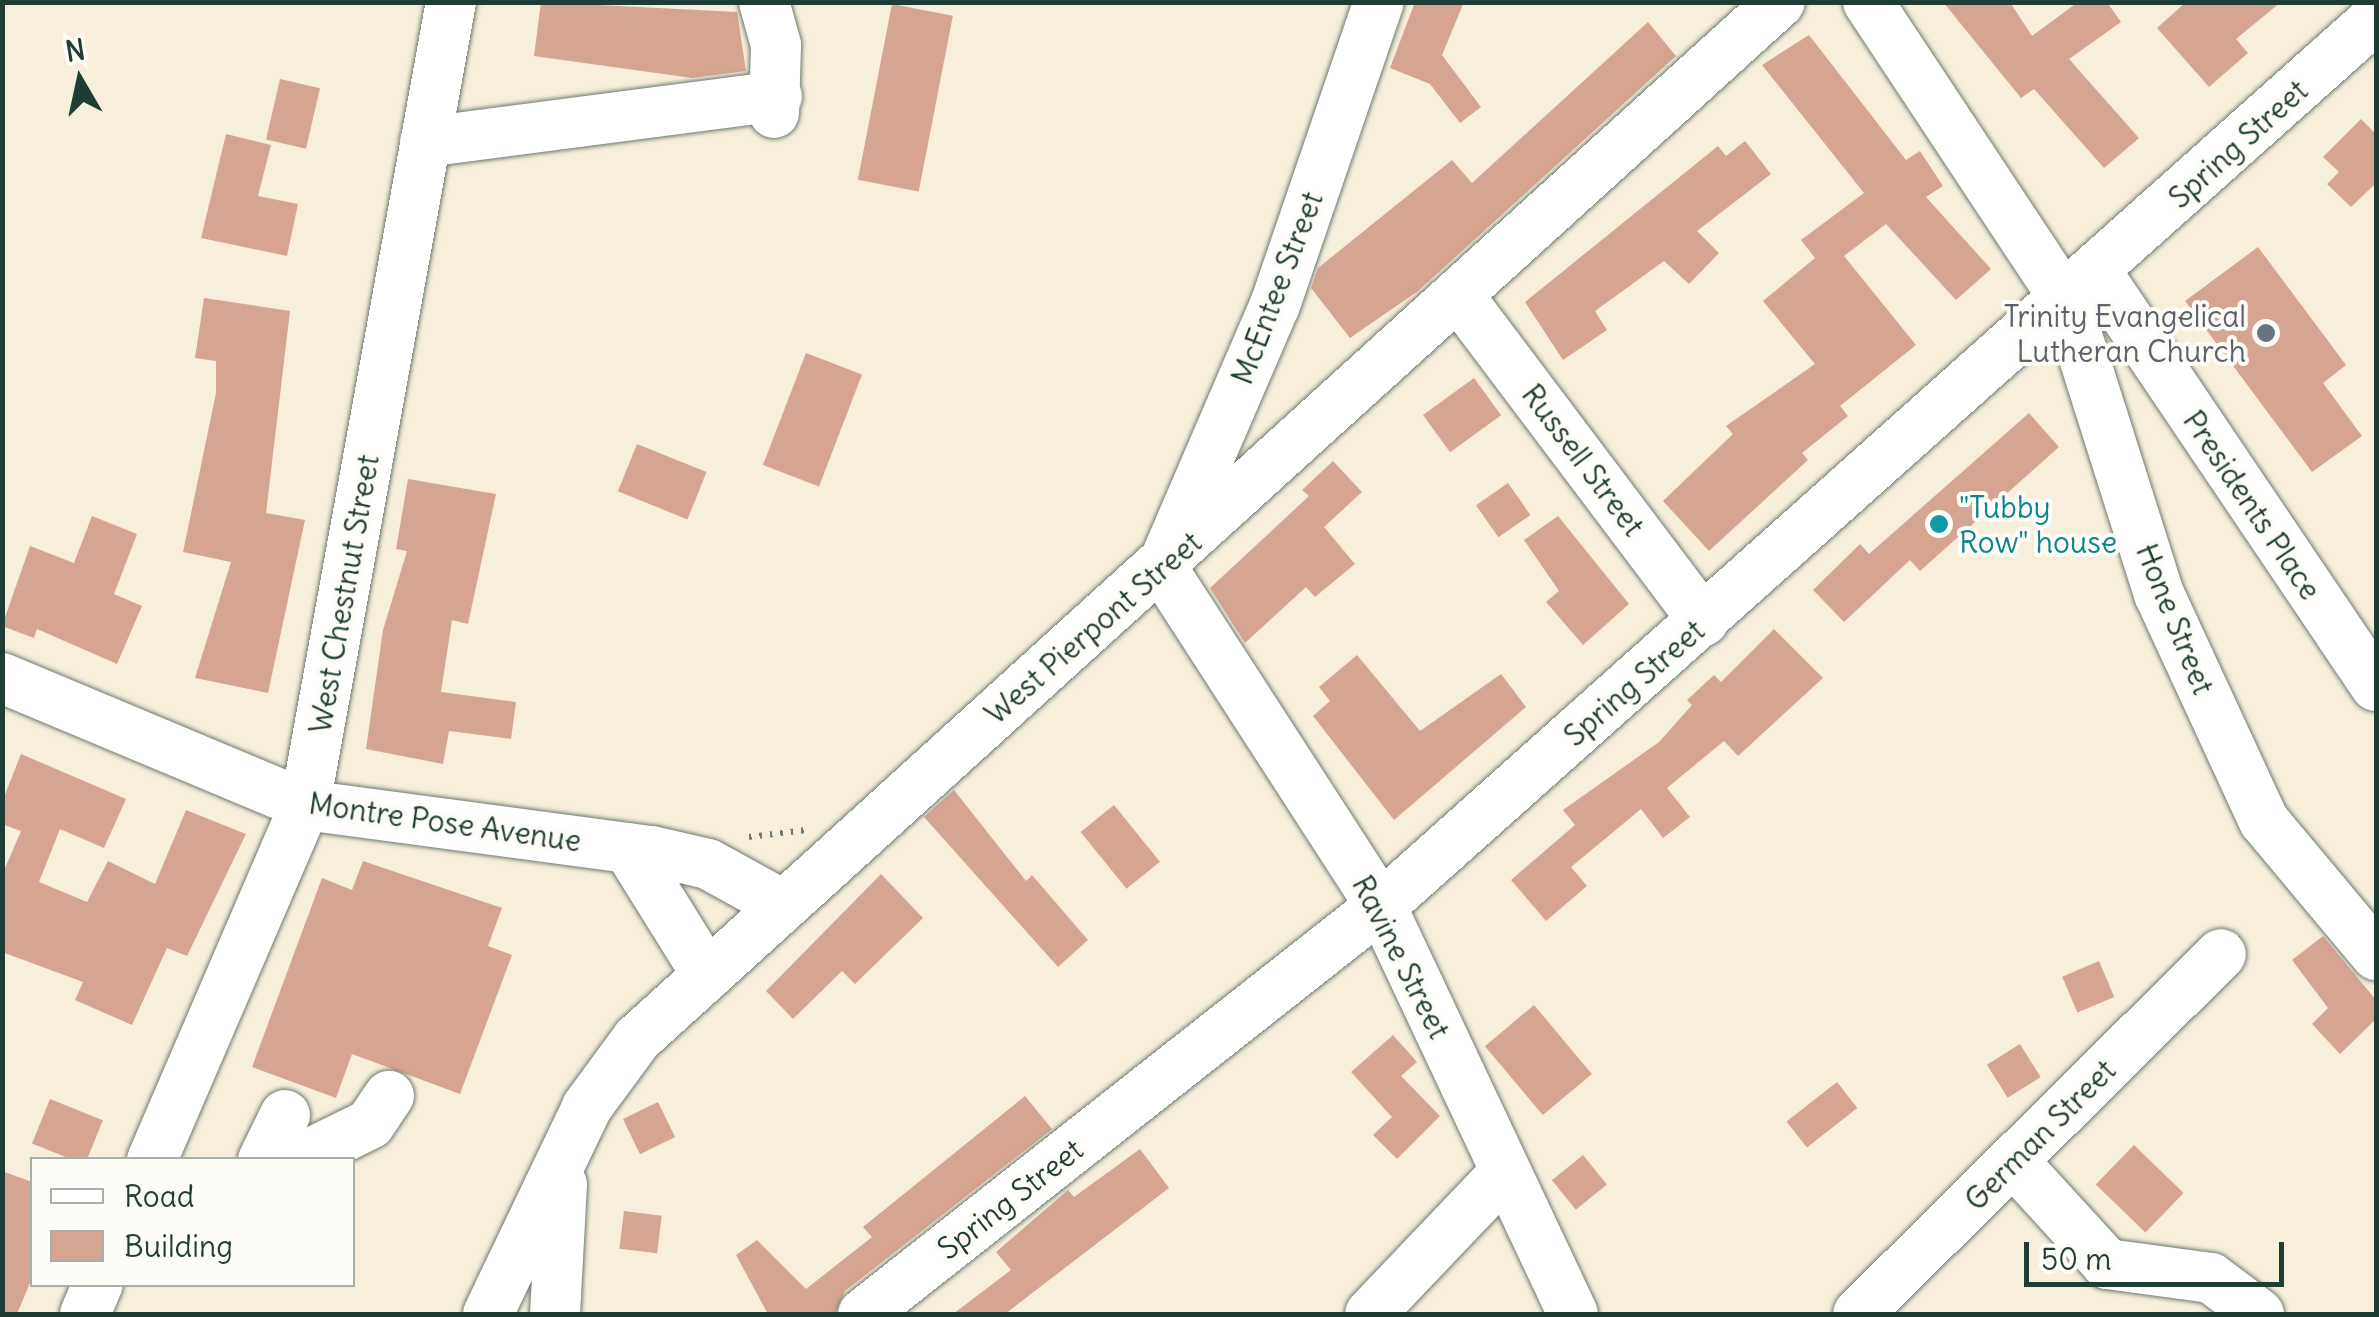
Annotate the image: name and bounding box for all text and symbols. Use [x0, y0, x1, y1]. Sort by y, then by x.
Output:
north arrow [30, 30, 130, 130]
text: N [63, 31, 88, 70]
street label: Spring Street [2161, 72, 2315, 216]
street label: McEntee Street [1224, 187, 1330, 389]
place label: Trinity Evangelical Lutheran Church [2004, 298, 2246, 368]
marker: Trinity Evangelical Lutheran Church [2255, 322, 2277, 344]
street label: Russell Street [1514, 377, 1652, 543]
street label: Presidents Place [2176, 404, 2328, 606]
street label: West Chestnut Street [302, 452, 386, 736]
place label: "Tubby Row" house [1959, 489, 2117, 560]
marker: "Tubby Row" house [1928, 513, 1950, 535]
street label: West Pierpont Street [978, 524, 1208, 732]
street label: Hone Street [2129, 538, 2221, 700]
street label: Spring Street [1557, 612, 1711, 754]
street label: Montre Pose Avenue [307, 785, 583, 859]
street label: Ravine Street [1345, 869, 1457, 1045]
street label: German Street [1957, 1052, 2123, 1218]
street label: Spring Street [930, 1131, 1090, 1267]
legend [30, 1157, 355, 1287]
text: Road [124, 1177, 194, 1215]
scale bar [2029, 1222, 2289, 1284]
text: Building [124, 1227, 233, 1265]
text: 50 m [2041, 1240, 2111, 1278]

